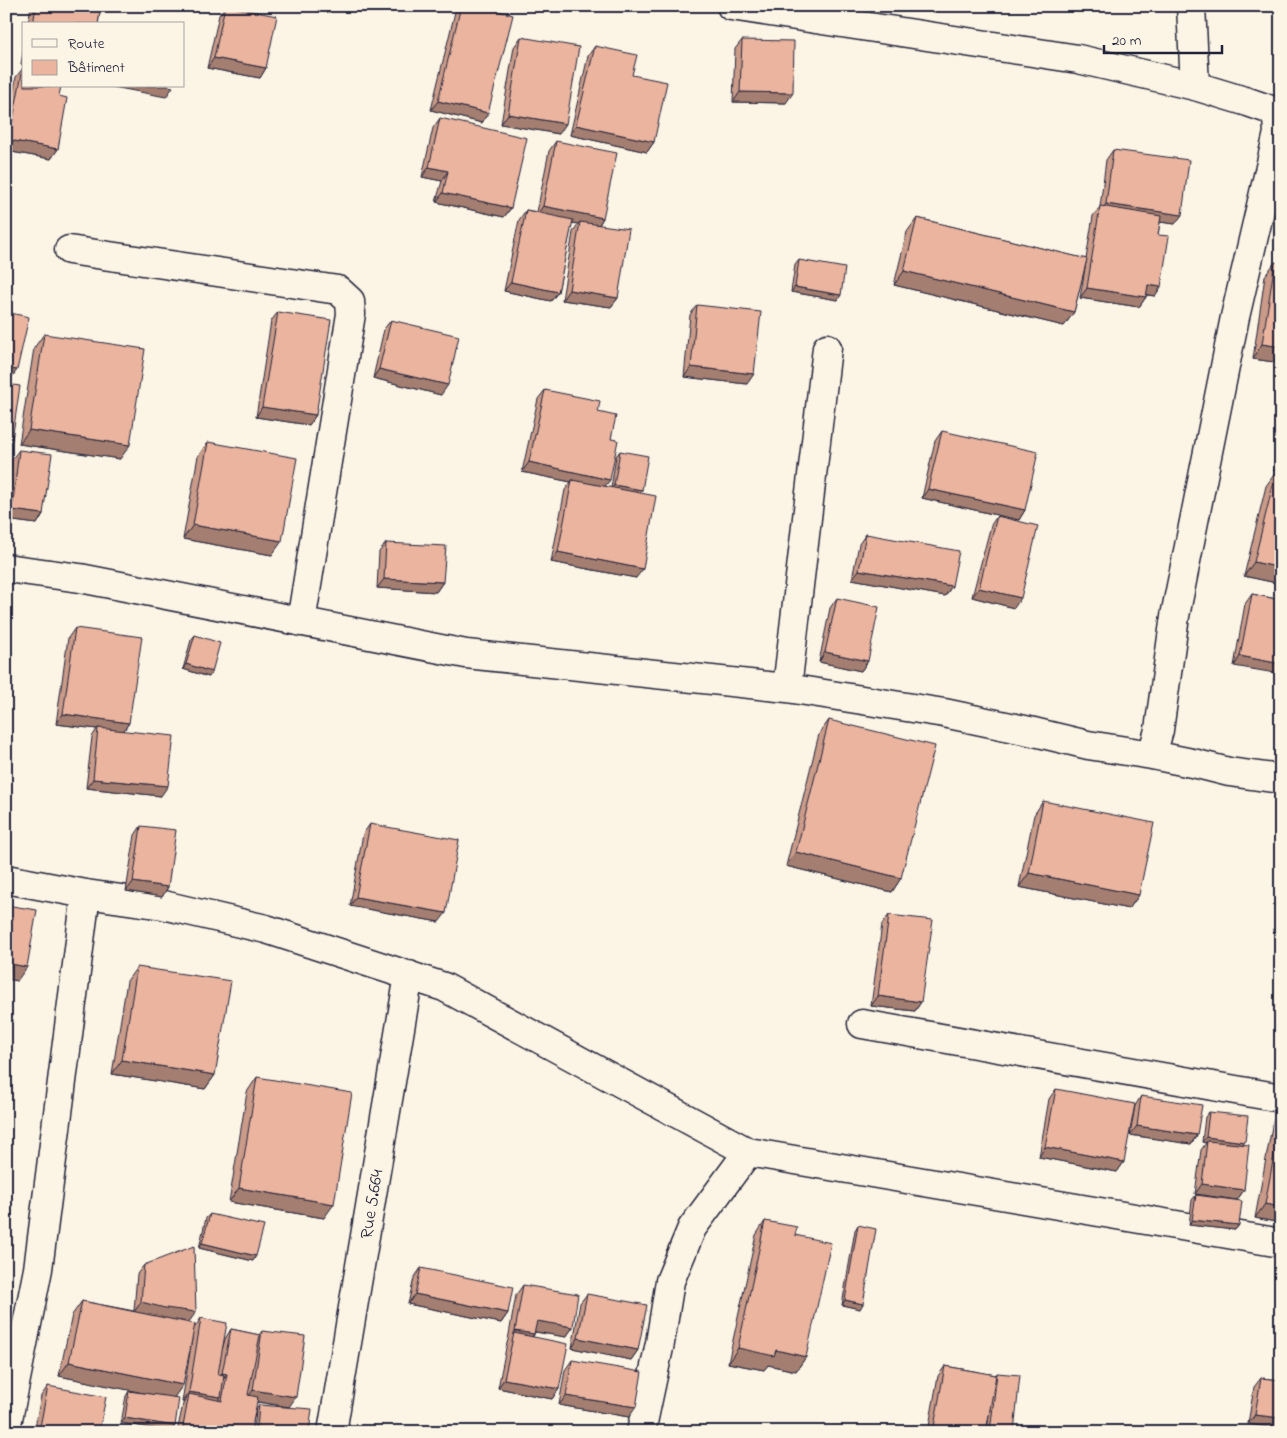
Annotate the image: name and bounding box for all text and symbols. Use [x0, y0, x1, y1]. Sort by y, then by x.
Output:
legend [22, 22, 185, 88]
scale bar [1104, 22, 1222, 54]
text: 20 m [1112, 30, 1142, 52]
text: Route [68, 33, 105, 55]
text: Bâtiment [67, 57, 125, 79]
street label: Rue 5.664 [355, 1167, 391, 1241]

